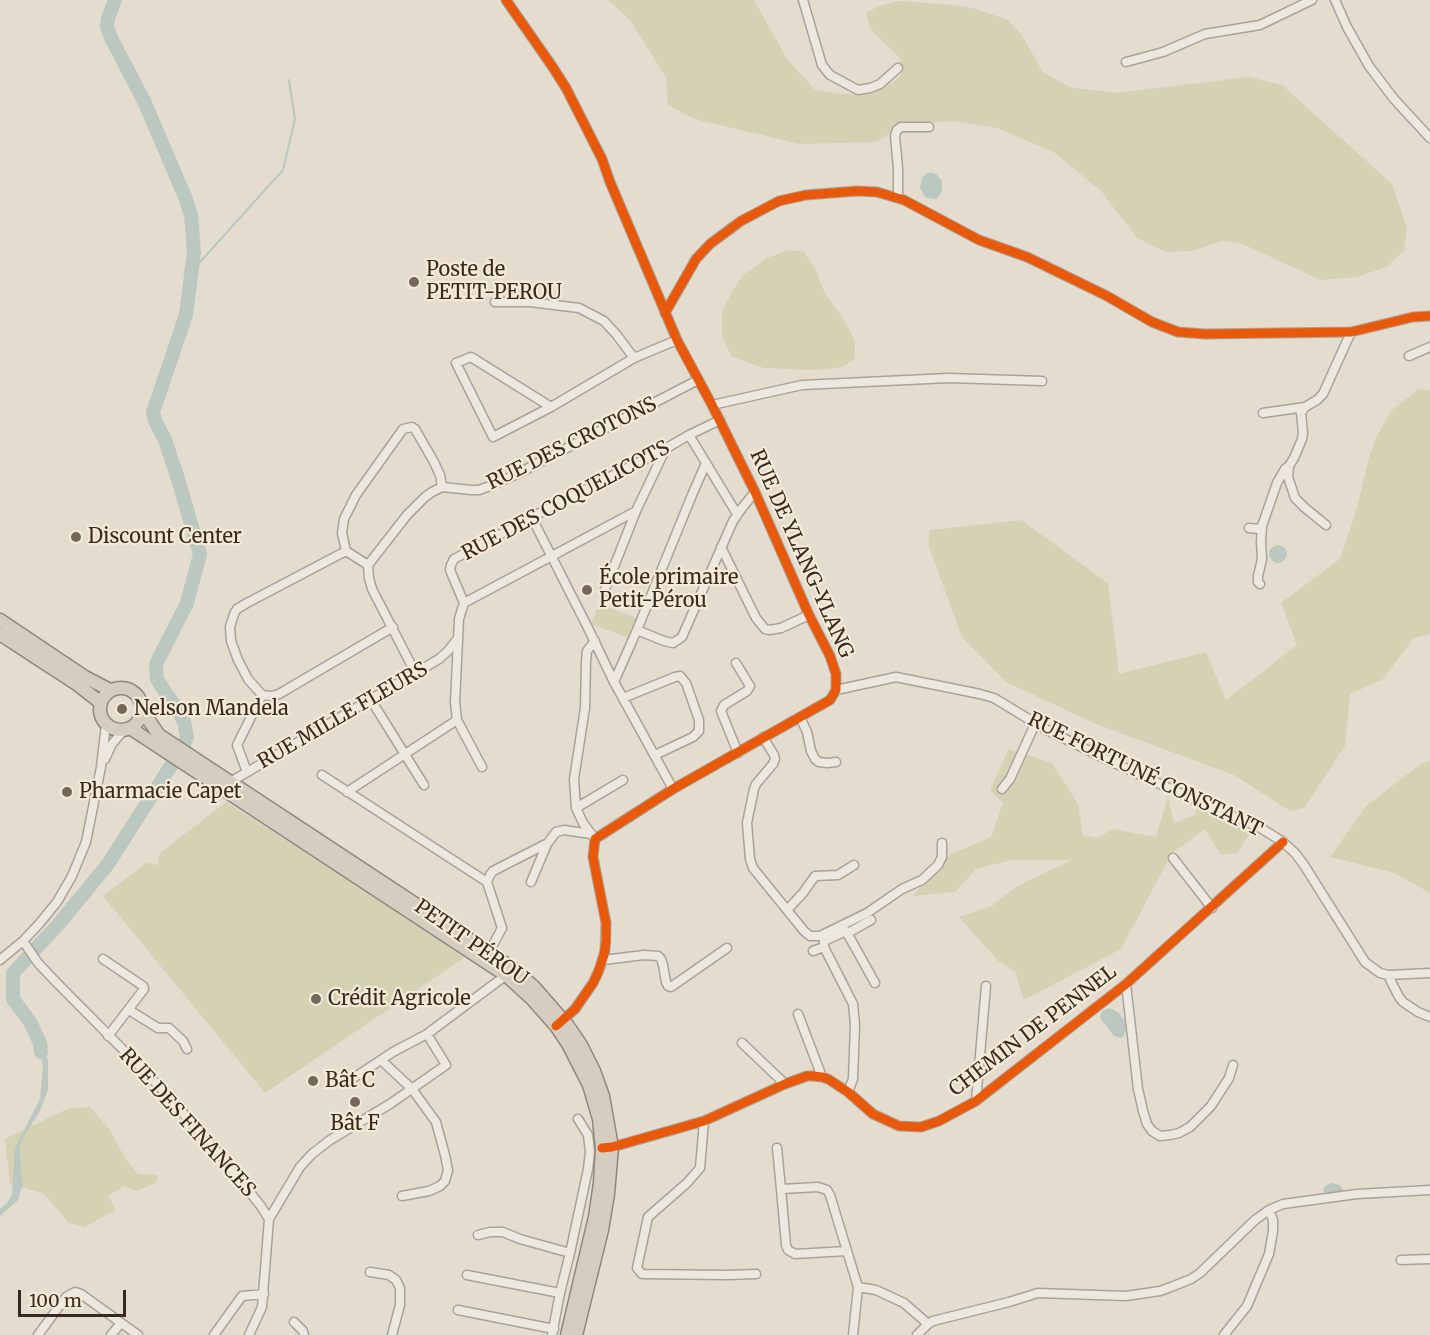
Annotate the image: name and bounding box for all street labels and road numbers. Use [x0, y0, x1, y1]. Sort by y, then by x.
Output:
street label: RUE DES CROTONS [483, 392, 661, 496]
street label: RUE DES COQUELICOTS [458, 436, 674, 566]
street label: RUE DE YLANG-YLANG [744, 446, 858, 662]
street label: RUE MILLE FLEURS [254, 658, 432, 774]
street label: RUE FORTUNÉ CONSTANT [1024, 708, 1266, 842]
street label: PETIT PÉROU [410, 895, 532, 991]
street label: CHEMIN DE PENNEL [945, 960, 1121, 1102]
street label: RUE DES FINANCES [114, 1044, 260, 1202]

